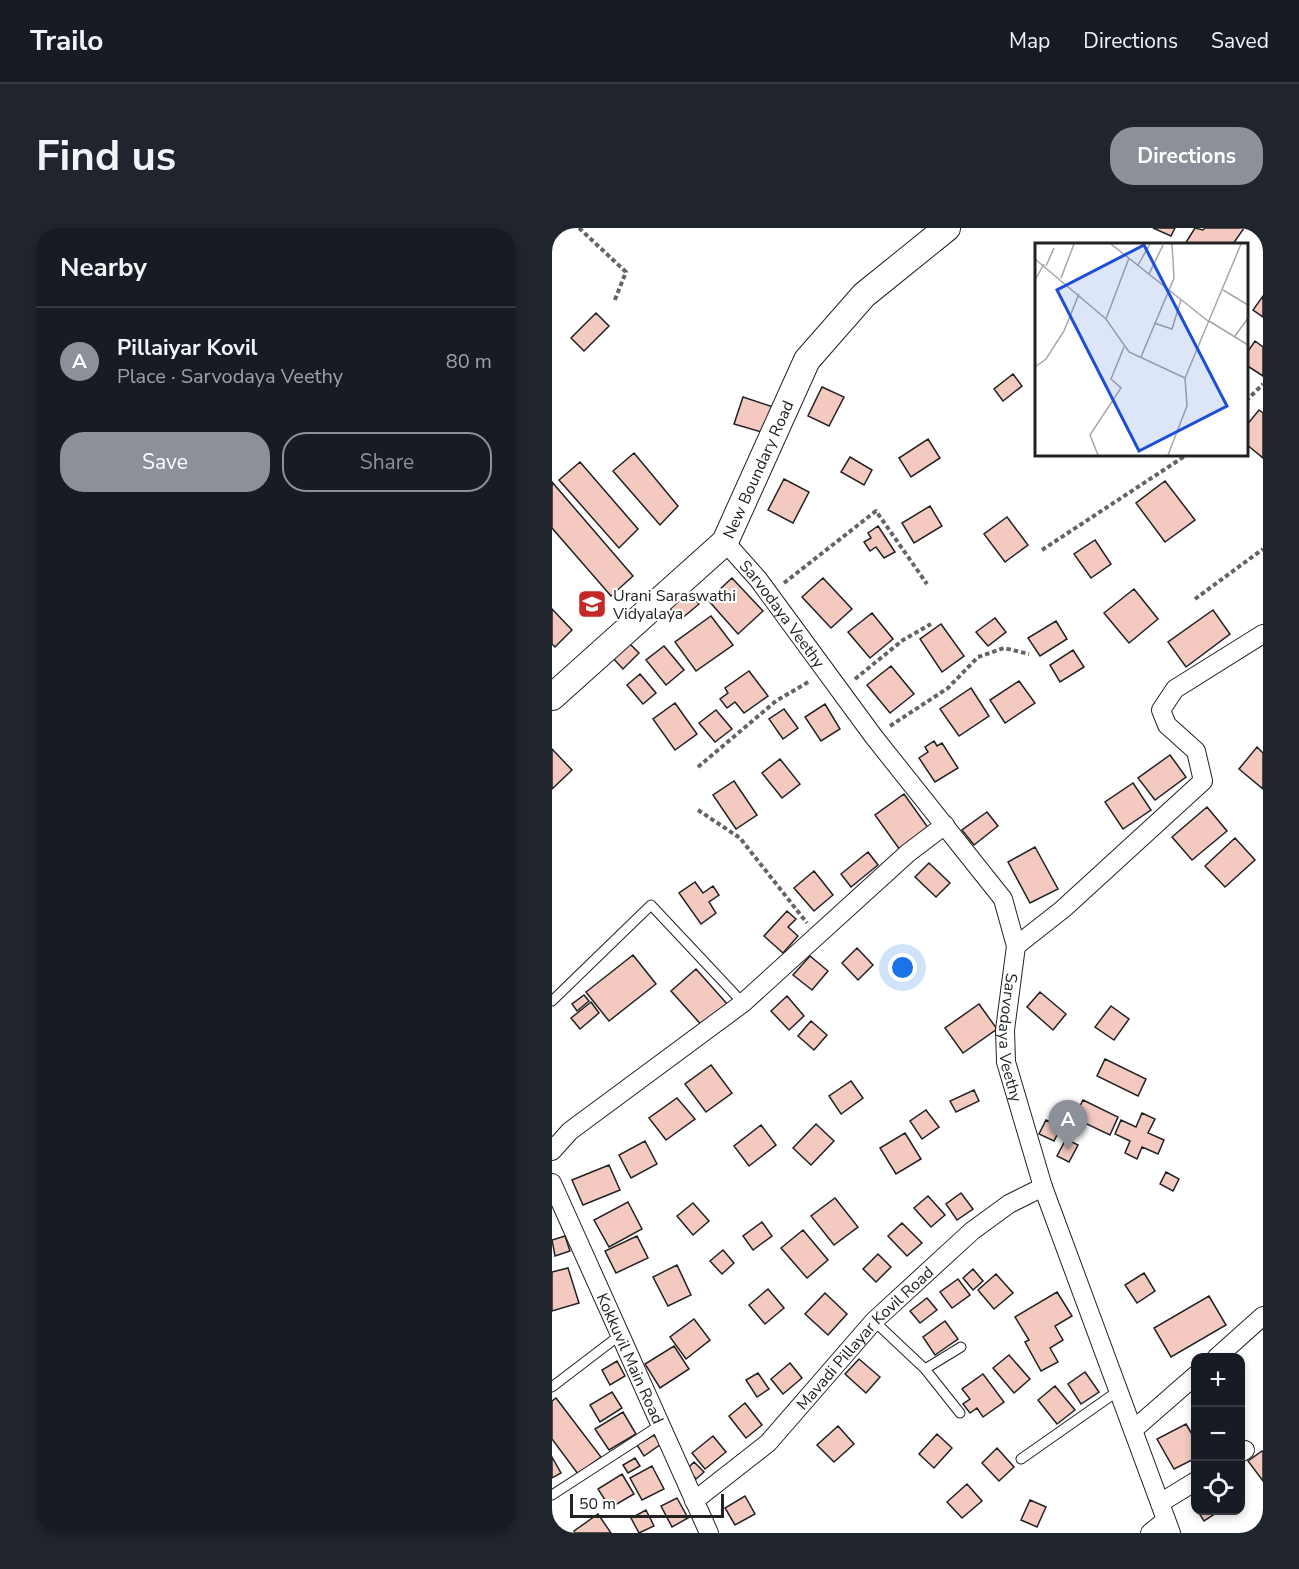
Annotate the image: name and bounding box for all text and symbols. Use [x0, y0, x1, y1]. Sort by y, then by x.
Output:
text: Trailo [30, 22, 103, 60]
text: Map [1009, 27, 1050, 55]
text: Directions [1083, 27, 1178, 55]
text: Saved [1211, 27, 1269, 55]
button: Directions [1110, 127, 1263, 185]
text: Find us [36, 128, 176, 185]
inset map [1035, 243, 1248, 456]
text: Nearby [60, 250, 147, 285]
text: Pillaiyar Kovil [117, 333, 258, 363]
text: A [72, 348, 87, 375]
text: 80 m [446, 348, 492, 375]
text: Place · Sarvodaya Veethy [117, 363, 343, 390]
street label: New Boundary Road [718, 397, 799, 542]
button: Save [60, 432, 270, 492]
button: Share [282, 432, 492, 492]
street label: Sarvodaya Veethy [734, 555, 830, 673]
place label: Urani Saraswathi Vidyalaya [612, 585, 736, 625]
school or university icon: Urani Saraswathi Vidyalaya [576, 588, 608, 620]
your location [888, 953, 917, 982]
street label: Sarvodaya Veethy [993, 972, 1027, 1105]
pin: A [1048, 1100, 1088, 1150]
street label: Mavadi Pillayar Kovil Road [792, 1262, 939, 1415]
street label: Kokkuvil Main Road [591, 1290, 669, 1427]
map controls [1191, 1353, 1245, 1515]
button: + [1191, 1353, 1245, 1407]
button: − [1191, 1407, 1245, 1461]
button: locate [1191, 1461, 1245, 1515]
scale bar [570, 1491, 724, 1518]
text: 50 m [579, 1493, 616, 1515]

